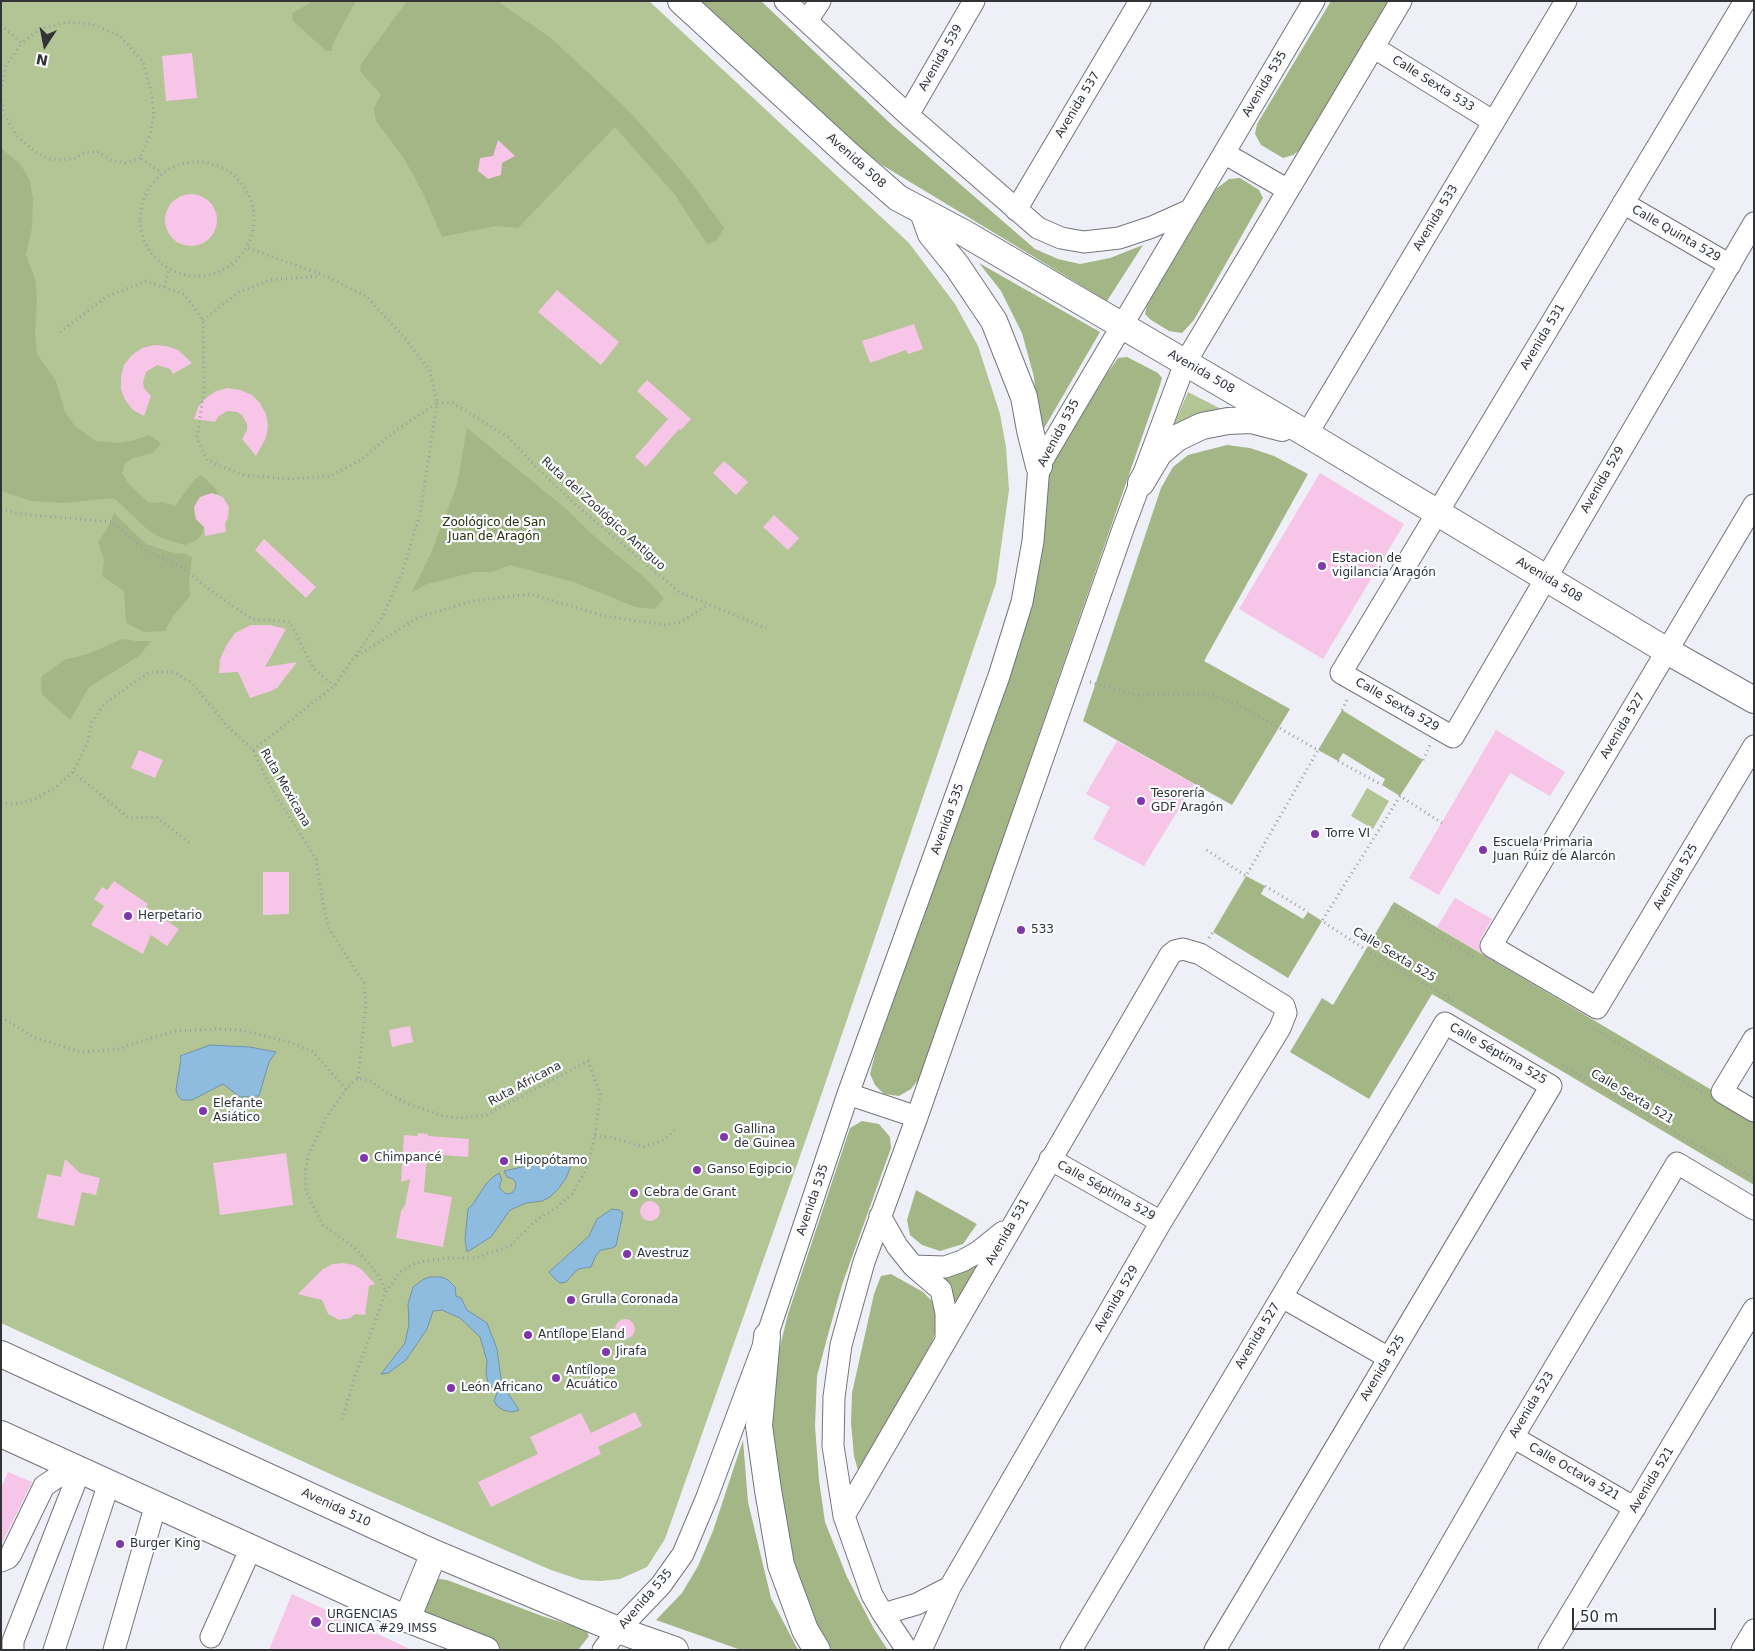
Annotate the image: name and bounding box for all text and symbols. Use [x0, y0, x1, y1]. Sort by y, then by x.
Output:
north arrow [20, 20, 70, 70]
street label: Avenida 539 [916, 22, 966, 94]
street label: Avenida 535 [1240, 48, 1290, 120]
text: N [35, 51, 49, 69]
street label: Calle Sexta 533 [1389, 53, 1477, 115]
street label: Avenida 537 [1053, 69, 1103, 141]
street label: Avenida 508 [823, 131, 889, 191]
street label: Avenida 533 [1411, 182, 1461, 254]
street label: Calle Quinta 529 [1629, 203, 1723, 265]
street label: Avenida 531 [1518, 301, 1568, 373]
street label: Avenida 508 [1165, 347, 1237, 397]
street label: Avenida 535 [1035, 397, 1083, 469]
street label: Avenida 529 [1578, 444, 1628, 516]
street label: Ruta del Zoológico Antiguo [538, 454, 668, 574]
park label: Zoológico de San Juan de Aragón [442, 516, 546, 544]
place label: Estacion de vigilancia Aragón [1332, 552, 1436, 580]
street label: Avenida 508 [1513, 555, 1585, 605]
marker: Estacion de vigilancia Aragón [1316, 560, 1328, 572]
street label: Calle Sexta 529 [1353, 675, 1441, 735]
street label: Avenida 527 [1598, 690, 1648, 762]
street label: Ruta Mexicana [257, 746, 313, 830]
street label: Avenida 535 [928, 781, 968, 857]
place label: Tesorería GDF Aragón [1151, 787, 1223, 815]
marker: Tesorería GDF Aragón [1135, 795, 1147, 807]
place label: Torre VI [1325, 827, 1370, 841]
marker: Torre VI [1309, 828, 1321, 840]
place label: Escuela Primaria Juan Ruiz de Alarcón [1493, 836, 1616, 864]
street label: Avenida 525 [1651, 841, 1701, 913]
marker: Escuela Primaria Juan Ruiz de Alarcón [1477, 844, 1489, 856]
place label: Herpetario [138, 909, 202, 923]
marker: Herpetario [122, 910, 134, 922]
place label: 533 [1031, 923, 1054, 937]
marker: 533 [1015, 924, 1027, 936]
street label: Calle Sexta 525 [1350, 925, 1438, 985]
street label: Calle Séptima 525 [1447, 1020, 1549, 1088]
street label: Ruta Africana [486, 1059, 564, 1109]
street label: Calle Sexta 521 [1588, 1067, 1676, 1127]
place label: Elefante Asiático [213, 1097, 263, 1125]
marker: Elefante Asiático [197, 1105, 209, 1117]
place label: Gallina de Guinea [734, 1123, 795, 1151]
marker: Gallina de Guinea [718, 1131, 730, 1143]
place label: Chimpancé [374, 1151, 442, 1165]
marker: Chimpancé [358, 1152, 370, 1164]
place label: Hipopótamo [514, 1154, 587, 1168]
marker: Hipopótamo [498, 1155, 510, 1167]
street label: Calle Séptima 529 [1054, 1158, 1158, 1224]
street label: Avenida 535 [794, 1162, 832, 1238]
place label: Ganso Egipcio [707, 1163, 792, 1177]
marker: Ganso Egipcio [691, 1164, 703, 1176]
place label: Cebra de Grant [644, 1186, 736, 1200]
marker: Cebra de Grant [628, 1187, 640, 1199]
street label: Avenida 531 [983, 1196, 1033, 1268]
place label: Avestruz [637, 1247, 689, 1261]
marker: Avestruz [621, 1248, 633, 1260]
street label: Avenida 529 [1092, 1263, 1142, 1335]
place label: Grulla Coronada [581, 1293, 678, 1307]
marker: Grulla Coronada [565, 1294, 577, 1306]
street label: Avenida 527 [1233, 1300, 1283, 1372]
place label: Antílope Eland [538, 1328, 625, 1342]
marker: Antílope Eland [522, 1329, 534, 1341]
street label: Avenida 525 [1358, 1332, 1408, 1404]
place label: Jirafa [616, 1345, 647, 1359]
marker: Jirafa [600, 1346, 612, 1358]
place label: Antílope Acuático [566, 1364, 618, 1392]
street label: Avenida 523 [1507, 1369, 1557, 1441]
marker: Antílope Acuático [550, 1372, 562, 1384]
place label: León Africano [461, 1381, 543, 1395]
marker: León Africano [445, 1382, 457, 1394]
street label: Calle Octava 521 [1526, 1440, 1622, 1504]
street label: Avenida 521 [1627, 1444, 1677, 1516]
street label: Avenida 510 [299, 1486, 373, 1530]
place label: Burger King [130, 1537, 201, 1551]
marker: Burger King [114, 1538, 126, 1550]
street label: Avenida 535 [616, 1566, 676, 1632]
scale bar [1575, 1598, 1719, 1630]
place label: URGENCIAS CLINICA #29 IMSS [327, 1608, 437, 1636]
text: 50 m [1580, 1608, 1618, 1626]
marker: URGENCIAS CLINICA #29 IMSS [309, 1615, 323, 1629]

